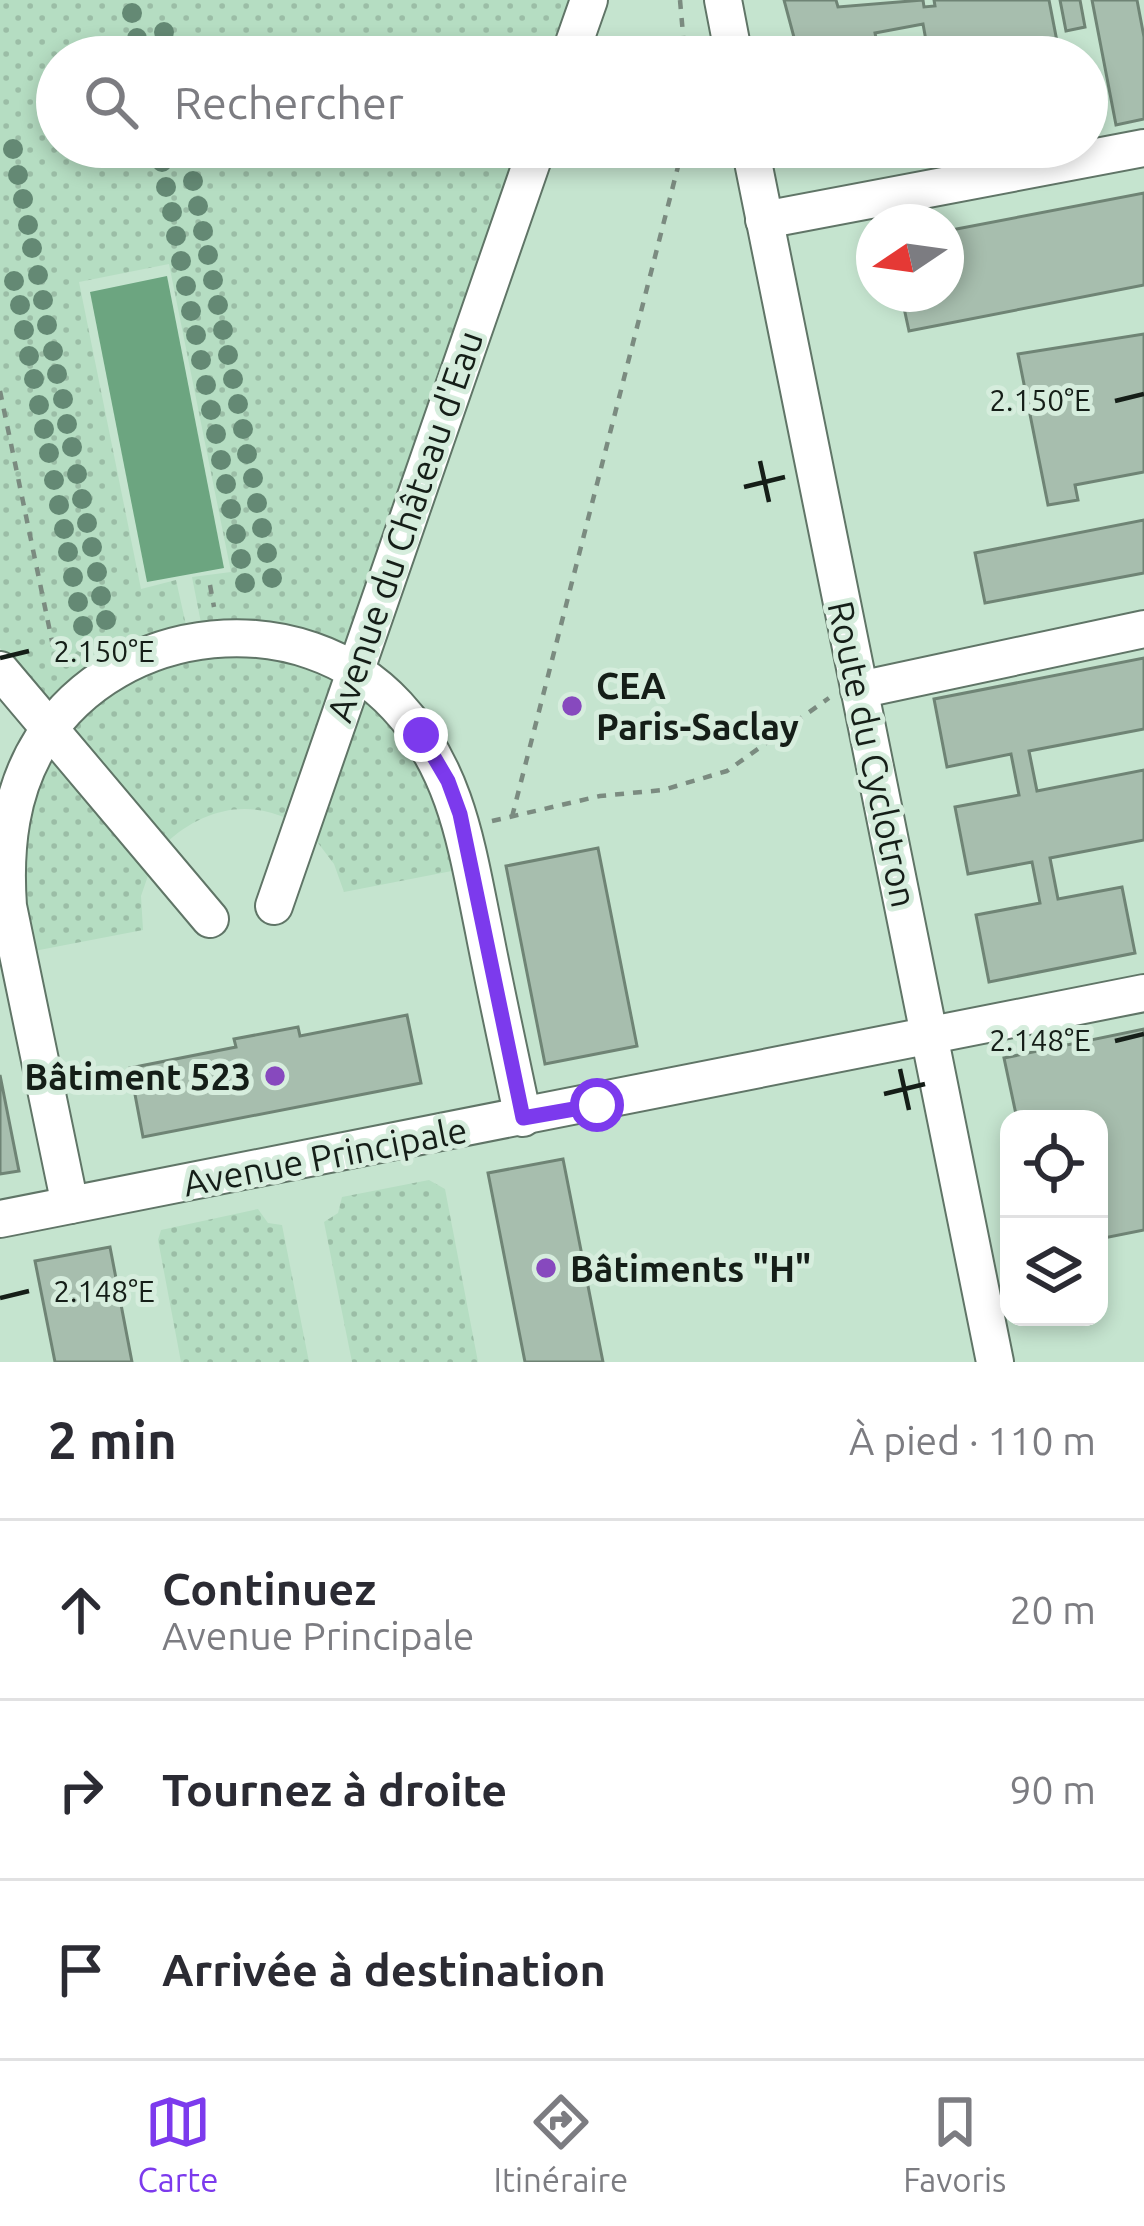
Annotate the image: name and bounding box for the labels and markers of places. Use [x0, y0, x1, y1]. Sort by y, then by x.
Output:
place label: CEA Paris-Saclay [596, 665, 799, 747]
marker: CEA Paris-Saclay [559, 693, 585, 719]
place label: Bâtiment 523 [24, 1056, 251, 1097]
marker: Bâtiment 523 [262, 1063, 288, 1089]
place label: Bâtiments "H" [570, 1248, 811, 1289]
marker: Bâtiments "H" [533, 1255, 559, 1281]

